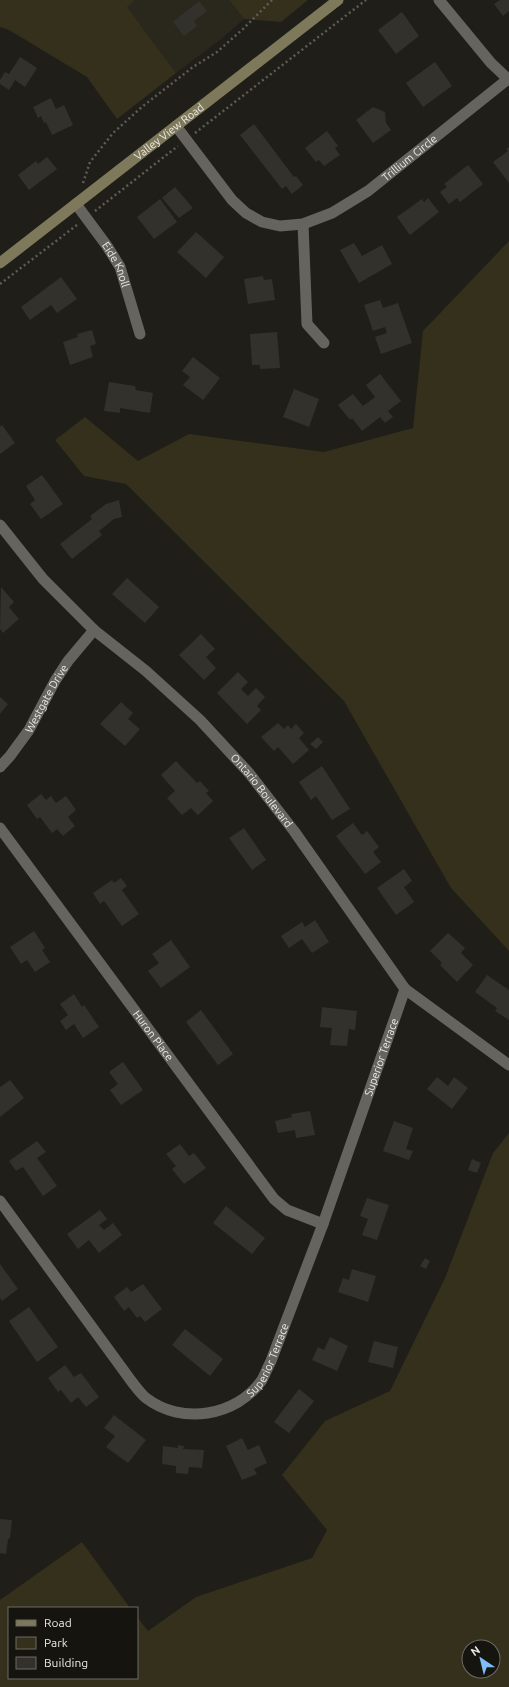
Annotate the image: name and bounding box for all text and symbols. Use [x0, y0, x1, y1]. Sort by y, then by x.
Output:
street label: Valley View Road [132, 101, 206, 162]
street label: Trillium Circle [379, 132, 439, 184]
street label: Eide Knoll [100, 239, 132, 289]
street label: Westgate Drive [23, 662, 70, 735]
street label: Ontario Boulevard [228, 751, 295, 830]
street label: Huron Place [131, 1008, 176, 1063]
street label: Superior Terrace [362, 1017, 400, 1098]
street label: Superior Terrace [244, 1321, 291, 1399]
legend [8, 1607, 138, 1679]
text: Road [44, 1616, 72, 1629]
text: Park [44, 1636, 68, 1649]
north arrow [461, 1639, 501, 1679]
text: N [468, 1644, 482, 1658]
text: Building [44, 1656, 88, 1669]

